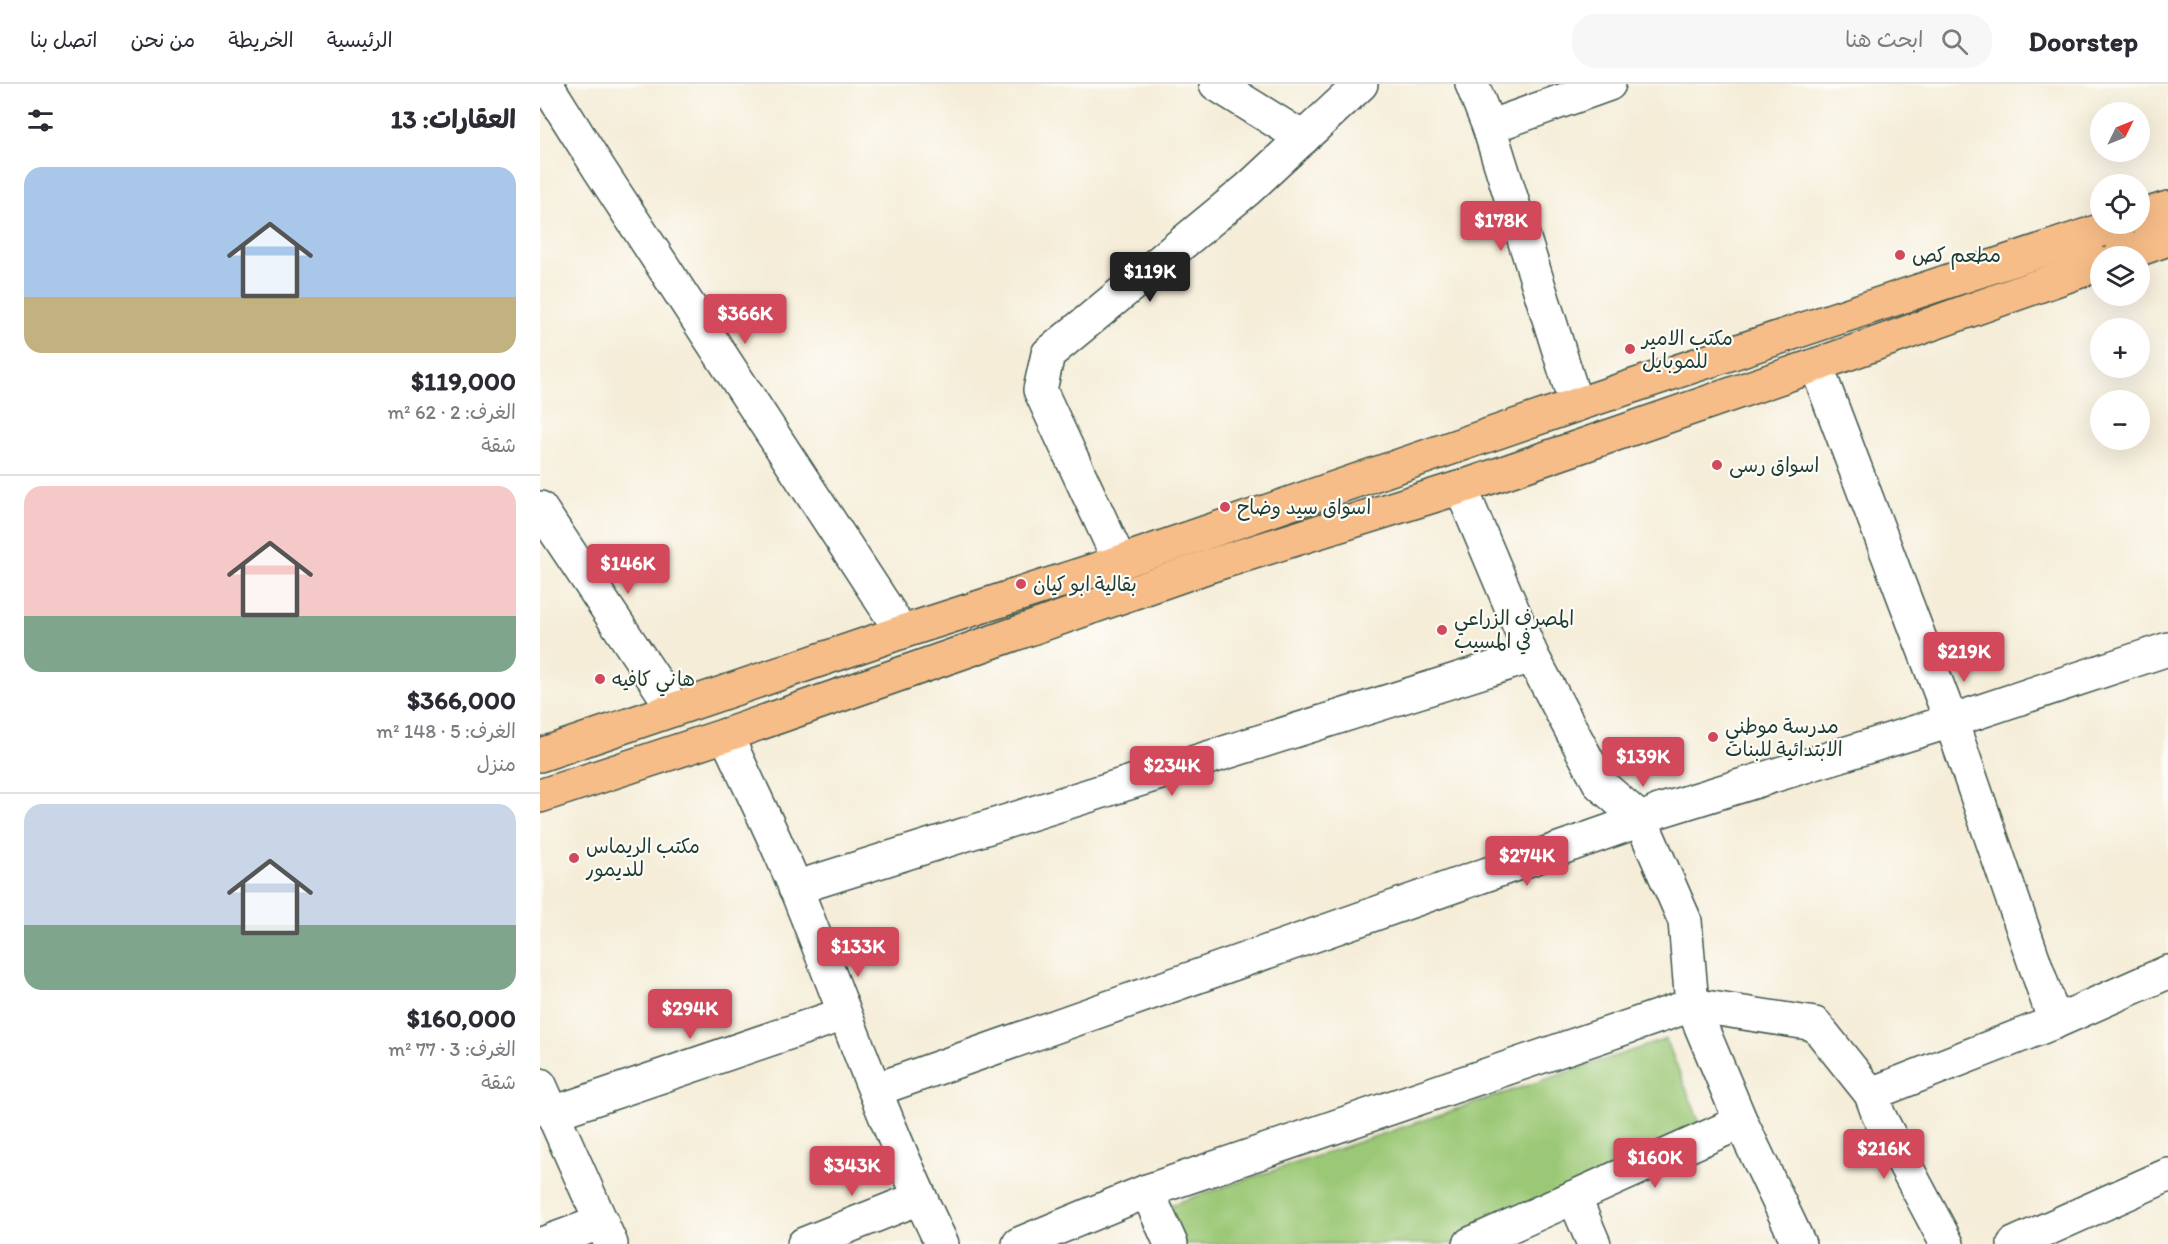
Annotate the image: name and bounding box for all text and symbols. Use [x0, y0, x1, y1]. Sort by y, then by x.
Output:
search box [1572, 14, 1992, 68]
text: Doorstep [2028, 24, 2138, 58]
icon: search [1938, 25, 1971, 58]
text: ابحث هنا [1845, 26, 1923, 53]
text: اتصل بنا [30, 27, 98, 52]
text: من نحن [131, 27, 195, 52]
text: الخريطة [228, 27, 294, 52]
text: الرئيسية [327, 27, 393, 52]
north arrow [2090, 102, 2150, 162]
map controls [2090, 102, 2150, 450]
text: العقارات: 13 [390, 103, 516, 135]
icon: filters [24, 104, 57, 137]
button: locate [2090, 174, 2150, 234]
pin: $178K [1459, 201, 1543, 252]
icon: home [216, 206, 324, 314]
text: $178K [1474, 208, 1528, 232]
place label: مطعم كص [1912, 243, 2001, 270]
button: layers [2090, 246, 2150, 306]
marker: مطعم كص [1893, 248, 1907, 262]
pin: $119K [1108, 252, 1192, 303]
text: $119K [1124, 259, 1176, 283]
pin: $366K [703, 294, 787, 345]
text: $366K [718, 301, 772, 325]
button: + [2090, 318, 2150, 378]
place label: مكتب الامير للموبايل [1640, 326, 1733, 374]
marker: مكتب الامير للموبايل [1623, 342, 1637, 356]
text: $119,000 [411, 365, 516, 397]
button: − [2090, 390, 2150, 450]
text: الغرف: 2 · 62 m² [387, 400, 516, 424]
text: شقة [481, 433, 516, 457]
place label: اسواق رسى [1729, 453, 1819, 478]
marker: اسواق رسى [1710, 458, 1724, 472]
place label: اسواق سيد وضاح [1237, 495, 1371, 521]
marker: اسواق سيد وضاح [1218, 500, 1232, 514]
icon: home [216, 525, 324, 633]
pin: $146K [586, 544, 670, 595]
text: $146K [601, 551, 655, 575]
place label: بقالية ابو كيان [1033, 572, 1137, 596]
marker: بقالية ابو كيان [1014, 577, 1028, 591]
place label: المصرف الزراعي في المسيب [1454, 606, 1574, 655]
marker: المصرف الزراعي في المسيب [1435, 623, 1449, 637]
pin: $219K [1922, 632, 2006, 683]
text: $219K [1937, 639, 1991, 663]
place label: هاني كافيه [612, 667, 695, 697]
marker: هاني كافيه [593, 672, 607, 686]
text: $366,000 [407, 684, 516, 716]
place label: مدرسة موطني الابتدائية للبنات [1725, 714, 1843, 761]
text: الغرف: 5 · 148 m² [376, 719, 516, 743]
marker: مدرسة موطني الابتدائية للبنات [1706, 730, 1720, 744]
pin: $139K [1601, 737, 1685, 788]
text: $139K [1616, 744, 1670, 768]
pin: $234K [1130, 746, 1214, 797]
text: منزل [477, 752, 516, 776]
text: $234K [1144, 753, 1200, 777]
place label: مكتب الريماس للديمور [585, 834, 700, 882]
pin: $274K [1485, 836, 1569, 887]
icon: home [216, 843, 324, 951]
text: $274K [1499, 843, 1555, 867]
marker: مكتب الريماس للديمور [567, 851, 581, 865]
pin: $133K [816, 927, 900, 978]
text: $133K [831, 934, 885, 958]
pin: $294K [648, 989, 732, 1040]
text: $294K [662, 996, 718, 1020]
text: $160,000 [407, 1002, 516, 1034]
text: الغرف: 3 · 77 m² [388, 1037, 516, 1061]
text: شقة [481, 1070, 516, 1094]
pin: $216K [1842, 1129, 1926, 1180]
text: $216K [1857, 1136, 1911, 1160]
pin: $160K [1613, 1138, 1697, 1189]
text: $160K [1627, 1145, 1683, 1169]
pin: $343K [810, 1146, 894, 1197]
text: $343K [824, 1153, 880, 1177]

